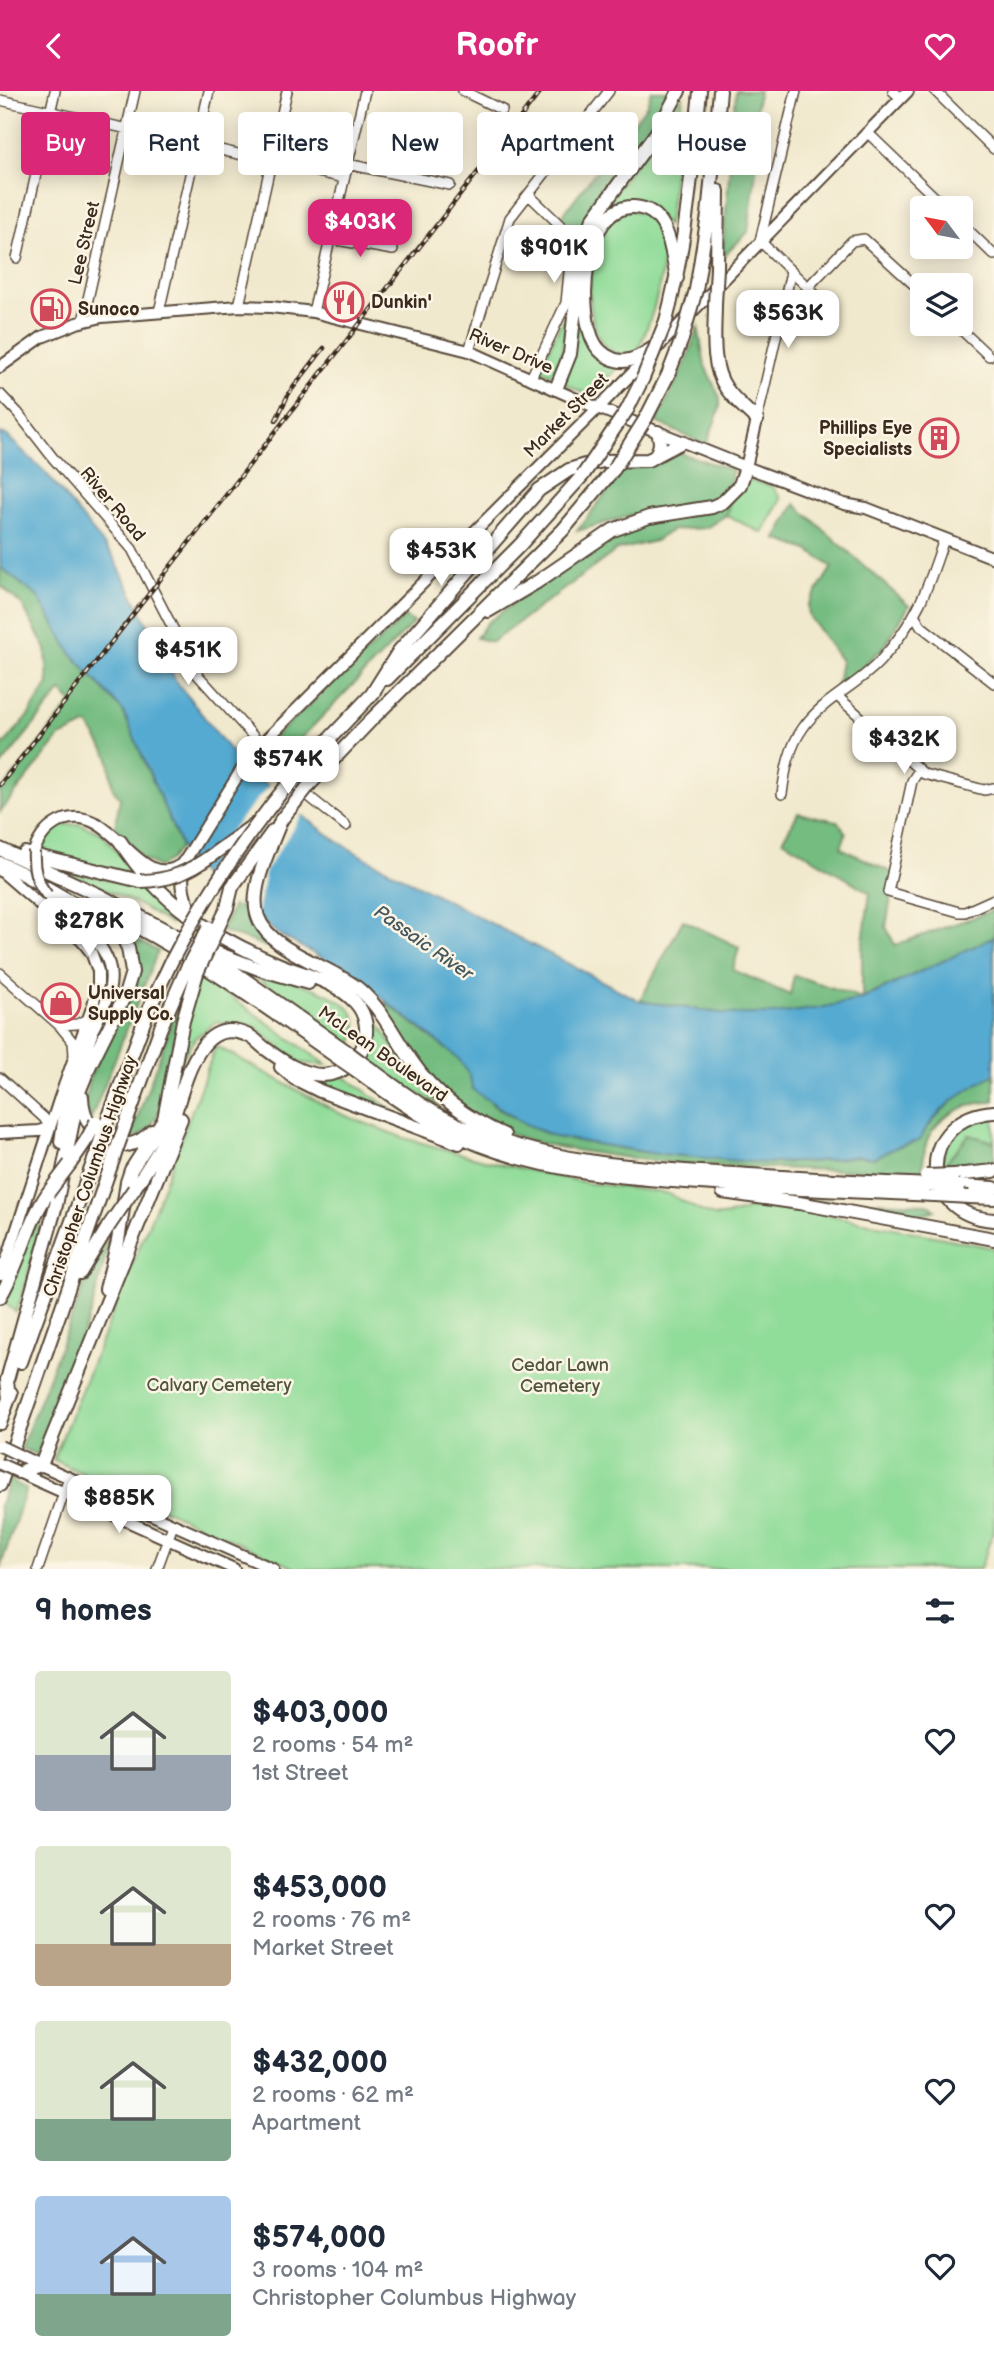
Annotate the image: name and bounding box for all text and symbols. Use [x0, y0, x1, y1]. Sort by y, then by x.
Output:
text: Roofr [456, 26, 538, 65]
icon: back [35, 27, 73, 65]
icon: heart [921, 27, 959, 65]
chip: Buy [21, 112, 110, 175]
chip: Rent [124, 112, 224, 175]
chip: Filters [238, 112, 353, 175]
chip: New [367, 112, 463, 175]
chip: Apartment [477, 112, 638, 175]
chip: House [652, 112, 771, 175]
north arrow [910, 196, 973, 259]
map controls [910, 196, 973, 336]
street label: Lee Street [65, 199, 104, 287]
pin: $403K [311, 199, 409, 259]
text: $403K [324, 208, 396, 236]
pin: $901K [505, 225, 603, 285]
text: $901K [520, 234, 588, 262]
button: layers [910, 273, 973, 336]
restaurant icon: Dunkin' [323, 281, 365, 323]
fuel station icon: Sunoco [30, 288, 72, 330]
pin: $563K [739, 291, 837, 350]
place label: Dunkin' [371, 292, 432, 313]
place label: Sunoco [78, 299, 139, 320]
text: $563K [752, 299, 824, 327]
street label: River Drive [466, 324, 556, 379]
street label: Market Street [520, 368, 613, 462]
building icon: Phillips Eye Specialists [918, 417, 960, 459]
place label: Phillips Eye Specialists [819, 418, 912, 460]
street label: River Road [76, 463, 150, 546]
pin: $453K [392, 529, 490, 588]
text: $453K [405, 537, 477, 565]
pin: $451K [139, 627, 237, 687]
text: $451K [154, 636, 222, 664]
pin: $432K [855, 717, 953, 776]
text: $432K [868, 725, 940, 753]
pin: $574K [239, 737, 337, 796]
text: $574K [253, 745, 323, 773]
pin: $278K [40, 899, 138, 958]
water label: Passaic River [369, 901, 478, 986]
text: $278K [54, 907, 124, 935]
shop icon: Universal Supply Co. [40, 982, 82, 1024]
place label: Universal Supply Co. [88, 983, 173, 1025]
street label: McLean Boulevard [314, 1002, 451, 1107]
street label: Christopher Columbus Highway [39, 1052, 142, 1300]
park label: Cedar Lawn Cemetery [511, 1355, 609, 1397]
park label: Calvary Cemetery [146, 1375, 292, 1396]
pin: $885K [70, 1475, 168, 1535]
text: $885K [83, 1484, 155, 1512]
icon: filters [921, 1592, 959, 1630]
text: 9 homes [35, 1593, 152, 1629]
text: $403,000 [252, 1695, 388, 1731]
icon: home [91, 1699, 175, 1783]
icon: heart [921, 1722, 959, 1760]
text: 2 rooms · 54 m² [252, 1731, 414, 1759]
text: 1st Street [252, 1759, 348, 1787]
text: $453,000 [252, 1870, 387, 1906]
icon: home [91, 1874, 175, 1958]
icon: heart [921, 1897, 959, 1935]
text: 2 rooms · 76 m² [252, 1906, 411, 1934]
text: Market Street [252, 1934, 394, 1962]
text: $432,000 [252, 2045, 388, 2081]
icon: home [91, 2049, 175, 2133]
icon: heart [921, 2072, 959, 2110]
text: 2 rooms · 62 m² [252, 2081, 414, 2109]
text: Apartment [252, 2109, 361, 2137]
text: $574,000 [252, 2220, 386, 2256]
icon: home [91, 2224, 175, 2308]
icon: heart [921, 2247, 959, 2285]
text: 3 rooms · 104 m² [252, 2256, 423, 2284]
text: Christopher Columbus Highway [252, 2284, 576, 2312]

